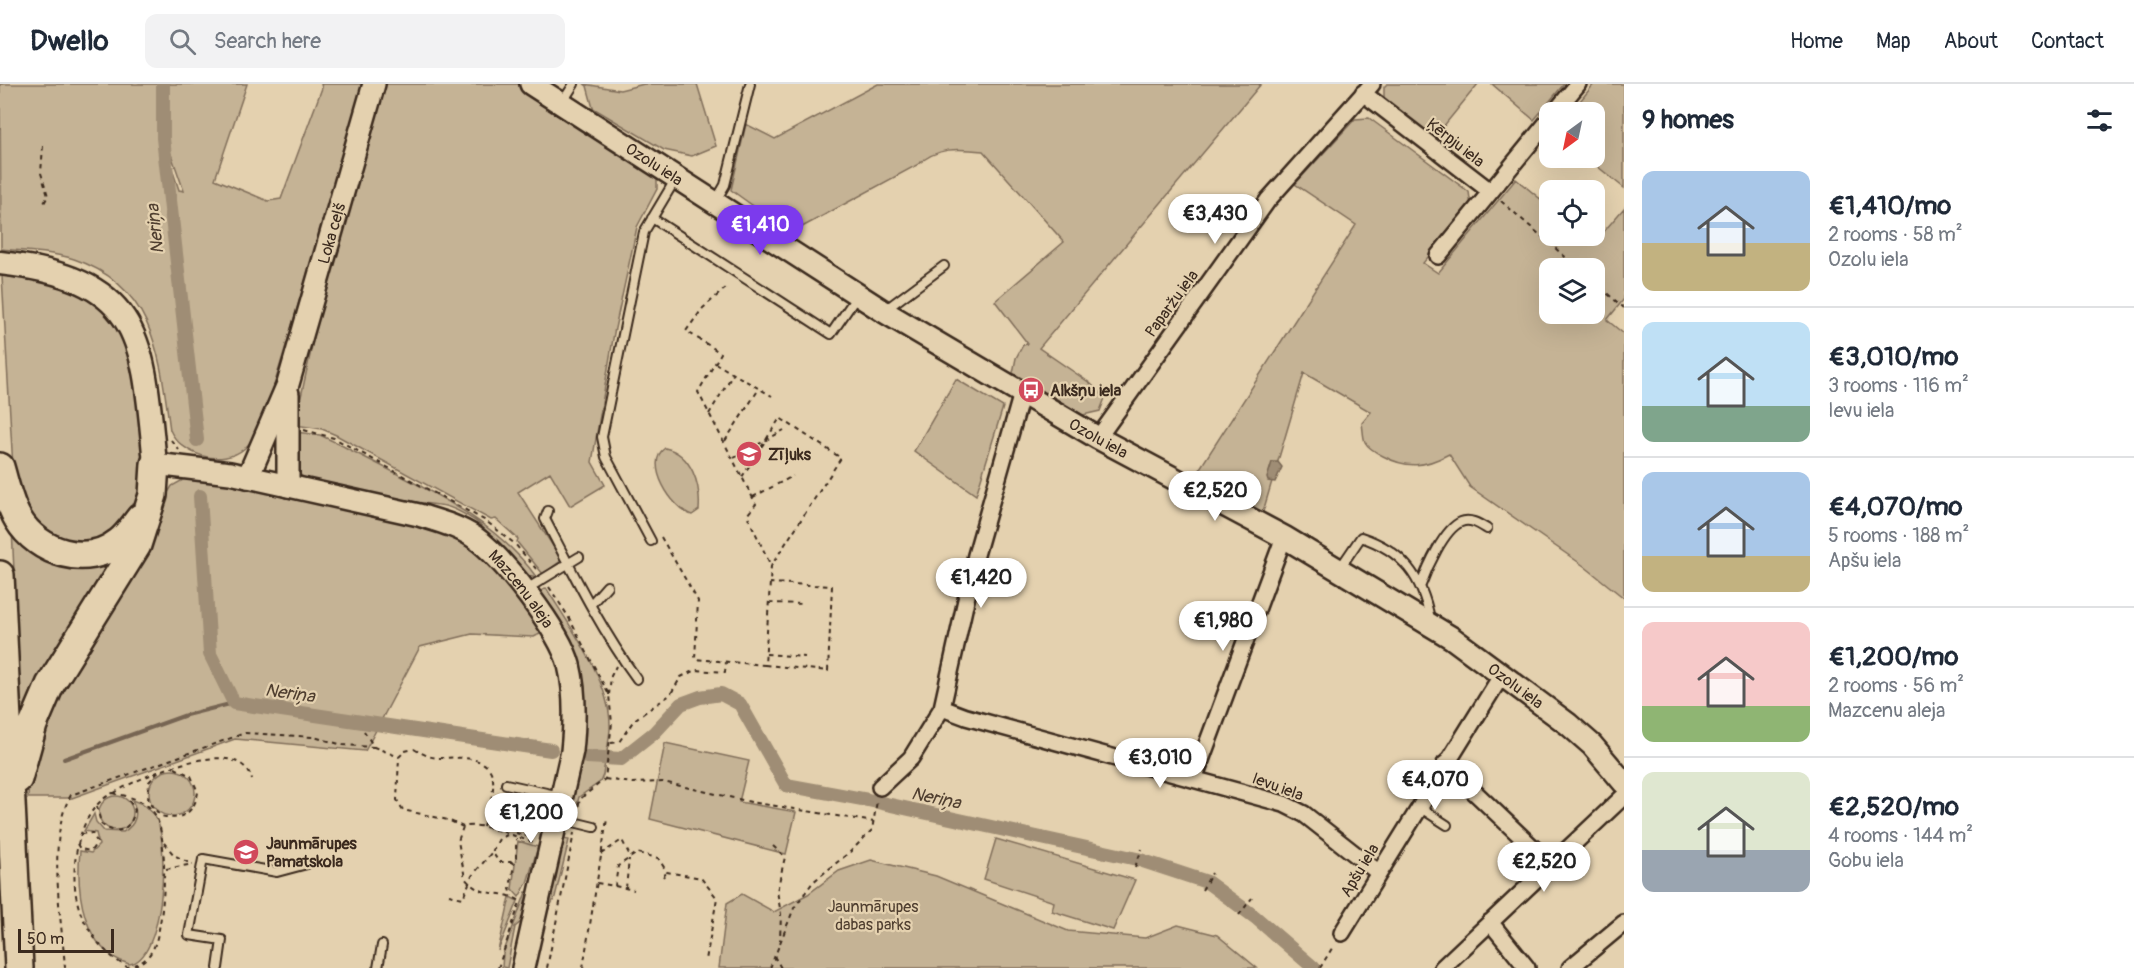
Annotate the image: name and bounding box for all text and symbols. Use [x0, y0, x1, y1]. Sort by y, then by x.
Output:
search box [145, 14, 565, 68]
text: Dwello [30, 24, 109, 59]
icon: search [166, 25, 199, 58]
text: Search here [214, 27, 321, 55]
text: Home [1790, 28, 1843, 55]
text: Map [1876, 28, 1911, 55]
text: About [1944, 28, 1998, 55]
text: Contact [2031, 28, 2104, 55]
north arrow [1539, 102, 1605, 168]
map controls [1539, 102, 1605, 324]
text: 9 homes [1642, 104, 1734, 136]
icon: filters [2083, 104, 2116, 137]
street label: Ķērpju iela [1422, 114, 1488, 172]
street label: Ozolu iela [621, 139, 687, 190]
button: locate [1539, 180, 1605, 246]
text: €1,410/mo [1828, 190, 1951, 222]
pin: €3,430 [1166, 194, 1264, 245]
icon: home [1690, 195, 1762, 267]
water label: Neriņa [141, 201, 170, 255]
street label: Loka ceļš [314, 201, 350, 266]
text: €3,430 [1182, 201, 1248, 226]
pin: €1,410 [711, 205, 809, 256]
text: €1,410 [730, 212, 790, 237]
text: 2 rooms · 58 m² [1828, 222, 1963, 247]
text: Ozolu iela [1828, 247, 1909, 272]
button: layers [1539, 258, 1605, 324]
street label: Paparžu iela [1141, 266, 1203, 341]
text: €3,010/mo [1828, 341, 1958, 373]
icon: home [1690, 346, 1762, 418]
text: 3 rooms · 116 m² [1828, 373, 1969, 398]
bus stop icon: Alkšņu iela [1016, 375, 1046, 405]
place label: Alkšņu iela [1050, 381, 1122, 401]
text: Ievu iela [1828, 398, 1894, 423]
street label: Ozolu iela [1065, 414, 1131, 463]
school or university icon: Zīļuks [734, 439, 764, 469]
place label: Zīļuks [768, 445, 812, 465]
pin: €2,520 [1166, 471, 1264, 522]
text: €2,520 [1182, 478, 1248, 503]
text: €4,070/mo [1828, 491, 1963, 523]
icon: home [1690, 496, 1762, 568]
text: 5 rooms · 188 m² [1828, 523, 1969, 548]
street label: Mazcenu aleja [484, 546, 558, 632]
text: Apšu iela [1828, 548, 1901, 573]
pin: €1,420 [932, 558, 1030, 609]
text: €1,420 [950, 565, 1012, 590]
pin: €1,980 [1174, 601, 1272, 652]
text: €1,980 [1193, 608, 1253, 633]
text: €1,200/mo [1828, 641, 1958, 673]
icon: home [1690, 646, 1762, 718]
street label: Ozolu iela [1484, 659, 1547, 714]
text: 2 rooms · 56 m² [1828, 673, 1964, 698]
water label: Neriņa [264, 679, 318, 709]
text: Mazcenu aleja [1828, 698, 1945, 723]
pin: €3,010 [1111, 738, 1209, 789]
text: €3,010 [1128, 745, 1192, 770]
pin: €4,070 [1386, 760, 1484, 811]
text: €4,070 [1401, 767, 1469, 792]
street label: Ievu iela [1249, 768, 1306, 805]
water label: Neriņa [909, 782, 964, 815]
text: €2,520/mo [1828, 791, 1959, 823]
pin: €1,200 [482, 793, 580, 844]
icon: home [1690, 796, 1762, 868]
text: €1,200 [499, 800, 563, 825]
text: 4 rooms · 144 m² [1828, 823, 1973, 848]
place label: Jaunmārupes Pamatskola [266, 834, 358, 872]
school or university icon: Jaunmārupes Pamatskola [231, 837, 261, 867]
street label: Apšu iela [1336, 840, 1384, 901]
pin: €2,520 [1495, 842, 1593, 893]
text: Gobu iela [1828, 848, 1904, 873]
text: €2,520 [1511, 849, 1577, 874]
park label: Jaunmārupes dabas parks [828, 897, 918, 935]
scale bar [18, 926, 114, 954]
text: 50 m [27, 929, 64, 949]

